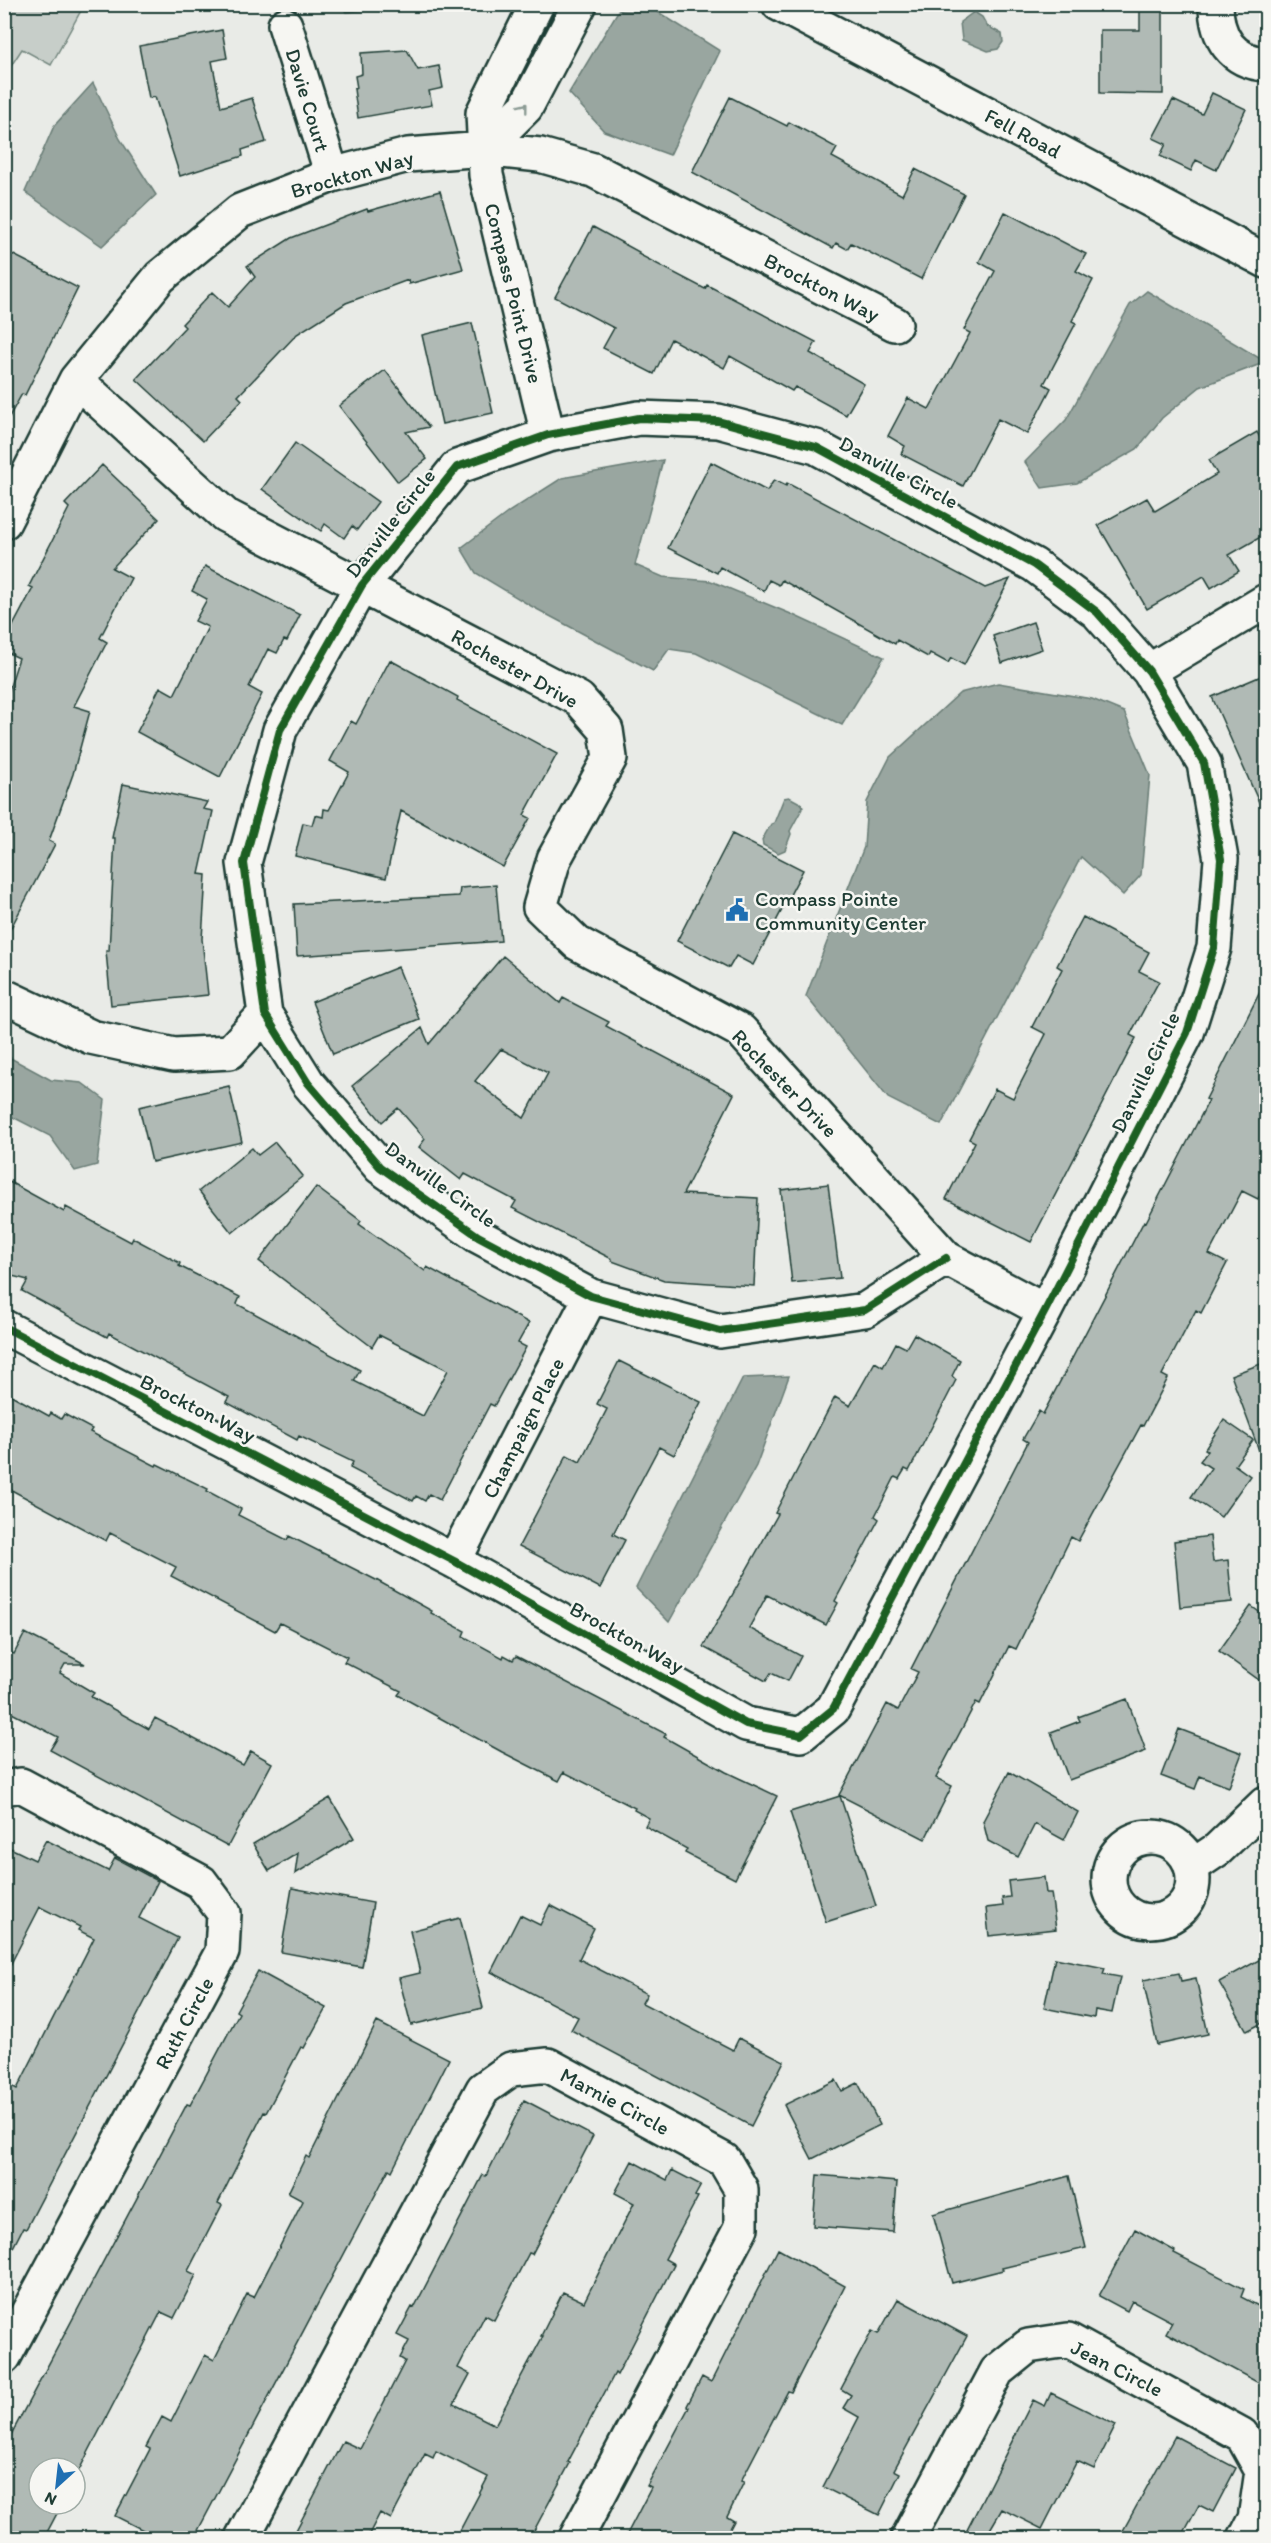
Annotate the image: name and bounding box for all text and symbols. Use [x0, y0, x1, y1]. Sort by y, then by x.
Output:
street label: Davie Court [280, 45, 336, 155]
one-way arrow [517, 103, 528, 114]
street label: Fell Road [981, 103, 1066, 164]
street label: Brockton Way [288, 145, 416, 203]
street label: Compass Point Drive [480, 200, 548, 386]
street label: Brockton Way [760, 247, 884, 327]
street label: Danville Circle [835, 430, 963, 514]
street label: Danville Circle [340, 464, 440, 582]
street label: Rochester Drive [447, 623, 583, 713]
place label: Compass Pointe Community Center [755, 886, 926, 935]
public building icon: Compass Pointe Community Center [724, 897, 750, 923]
street label: Danville Circle [1105, 1008, 1185, 1136]
street label: Rochester Drive [727, 1023, 843, 1143]
street label: Danville Circle [381, 1135, 501, 1233]
street label: Champaign Place [477, 1353, 569, 1503]
street label: Brockton Way [136, 1368, 260, 1448]
street label: Brockton Way [566, 1595, 688, 1679]
street label: Ruth Circle [149, 1973, 219, 2073]
street label: Marnie Circle [556, 2062, 674, 2140]
street label: Jean Circle [1067, 2334, 1167, 2402]
north arrow [27, 2456, 87, 2516]
text: N [41, 2488, 60, 2510]

